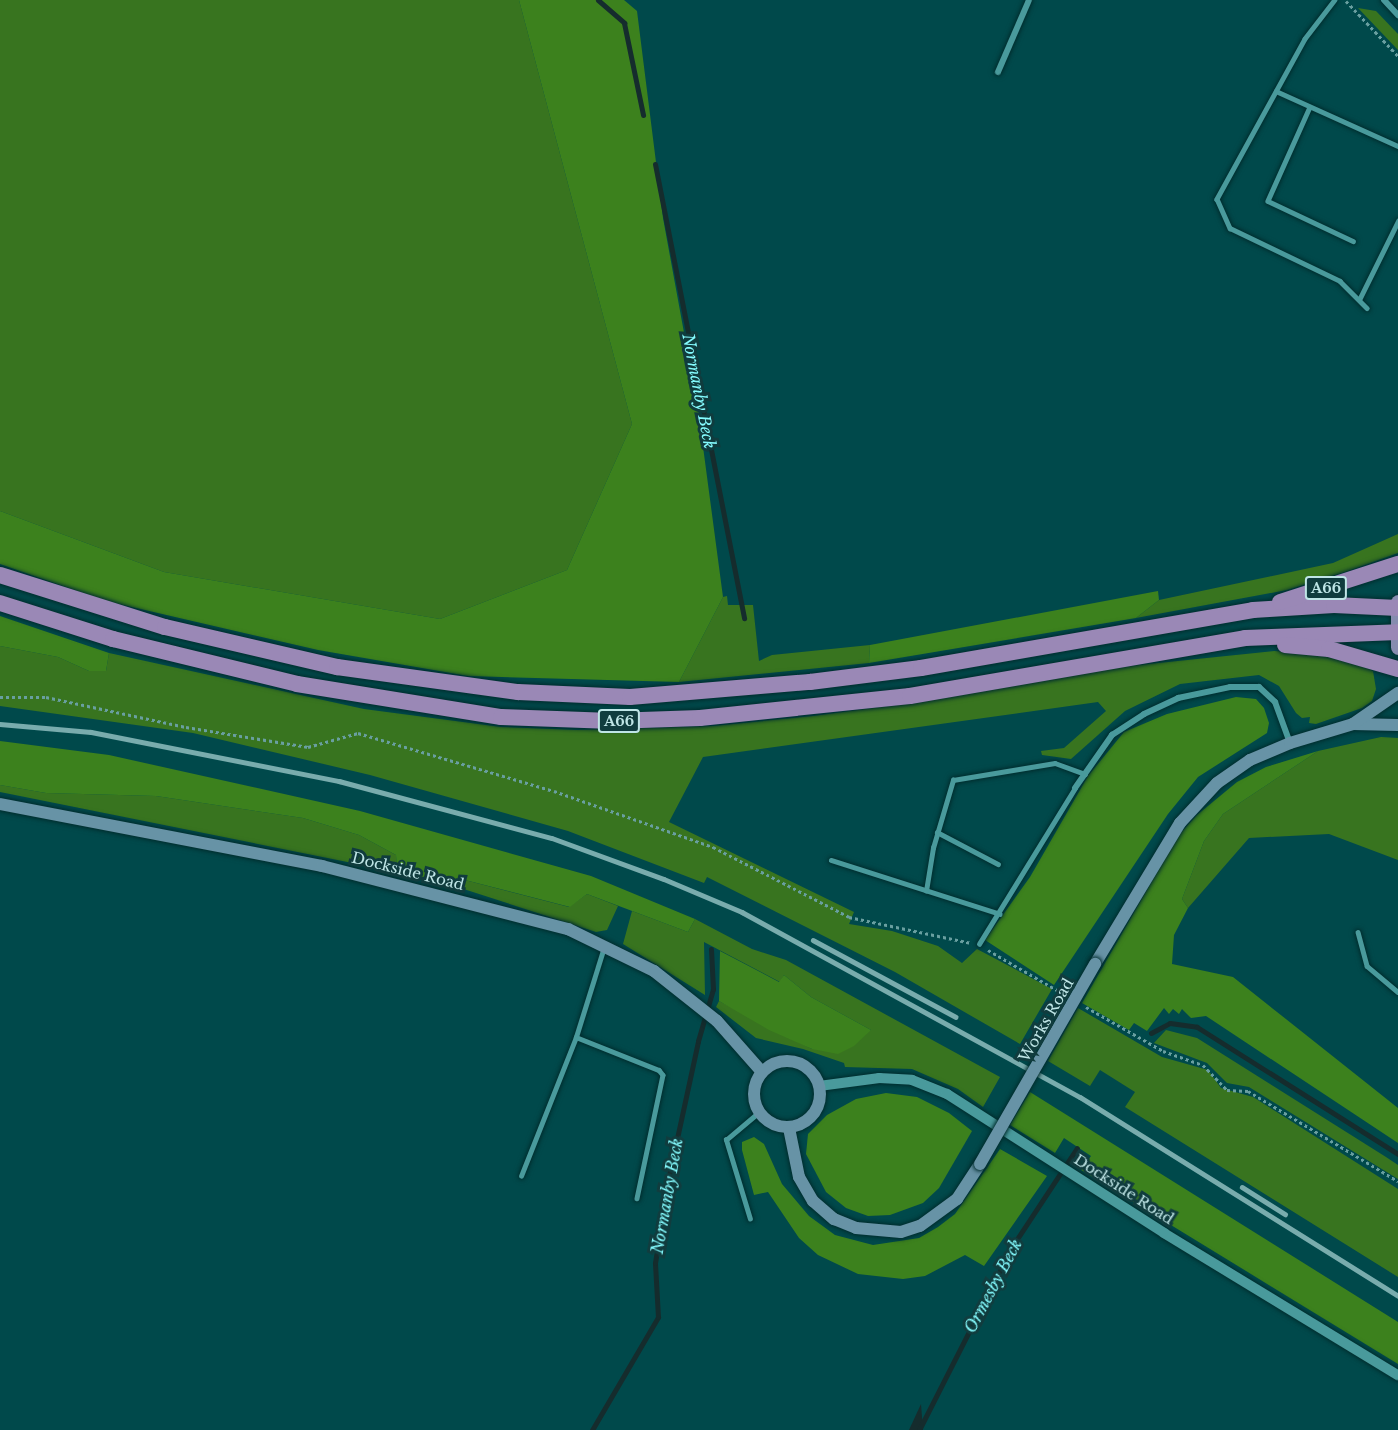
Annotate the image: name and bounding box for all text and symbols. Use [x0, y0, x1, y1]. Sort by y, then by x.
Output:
water label: Normanby Beck [678, 332, 720, 450]
road number: A66 [1304, 577, 1348, 599]
road number: A66 [596, 710, 642, 732]
street label: Dockside Road [350, 848, 466, 894]
street label: Works Road [1015, 975, 1077, 1065]
water label: Normanby Beck [647, 1137, 687, 1255]
street label: Dockside Road [1071, 1150, 1177, 1228]
water label: Ormesby Beck [960, 1236, 1026, 1336]

